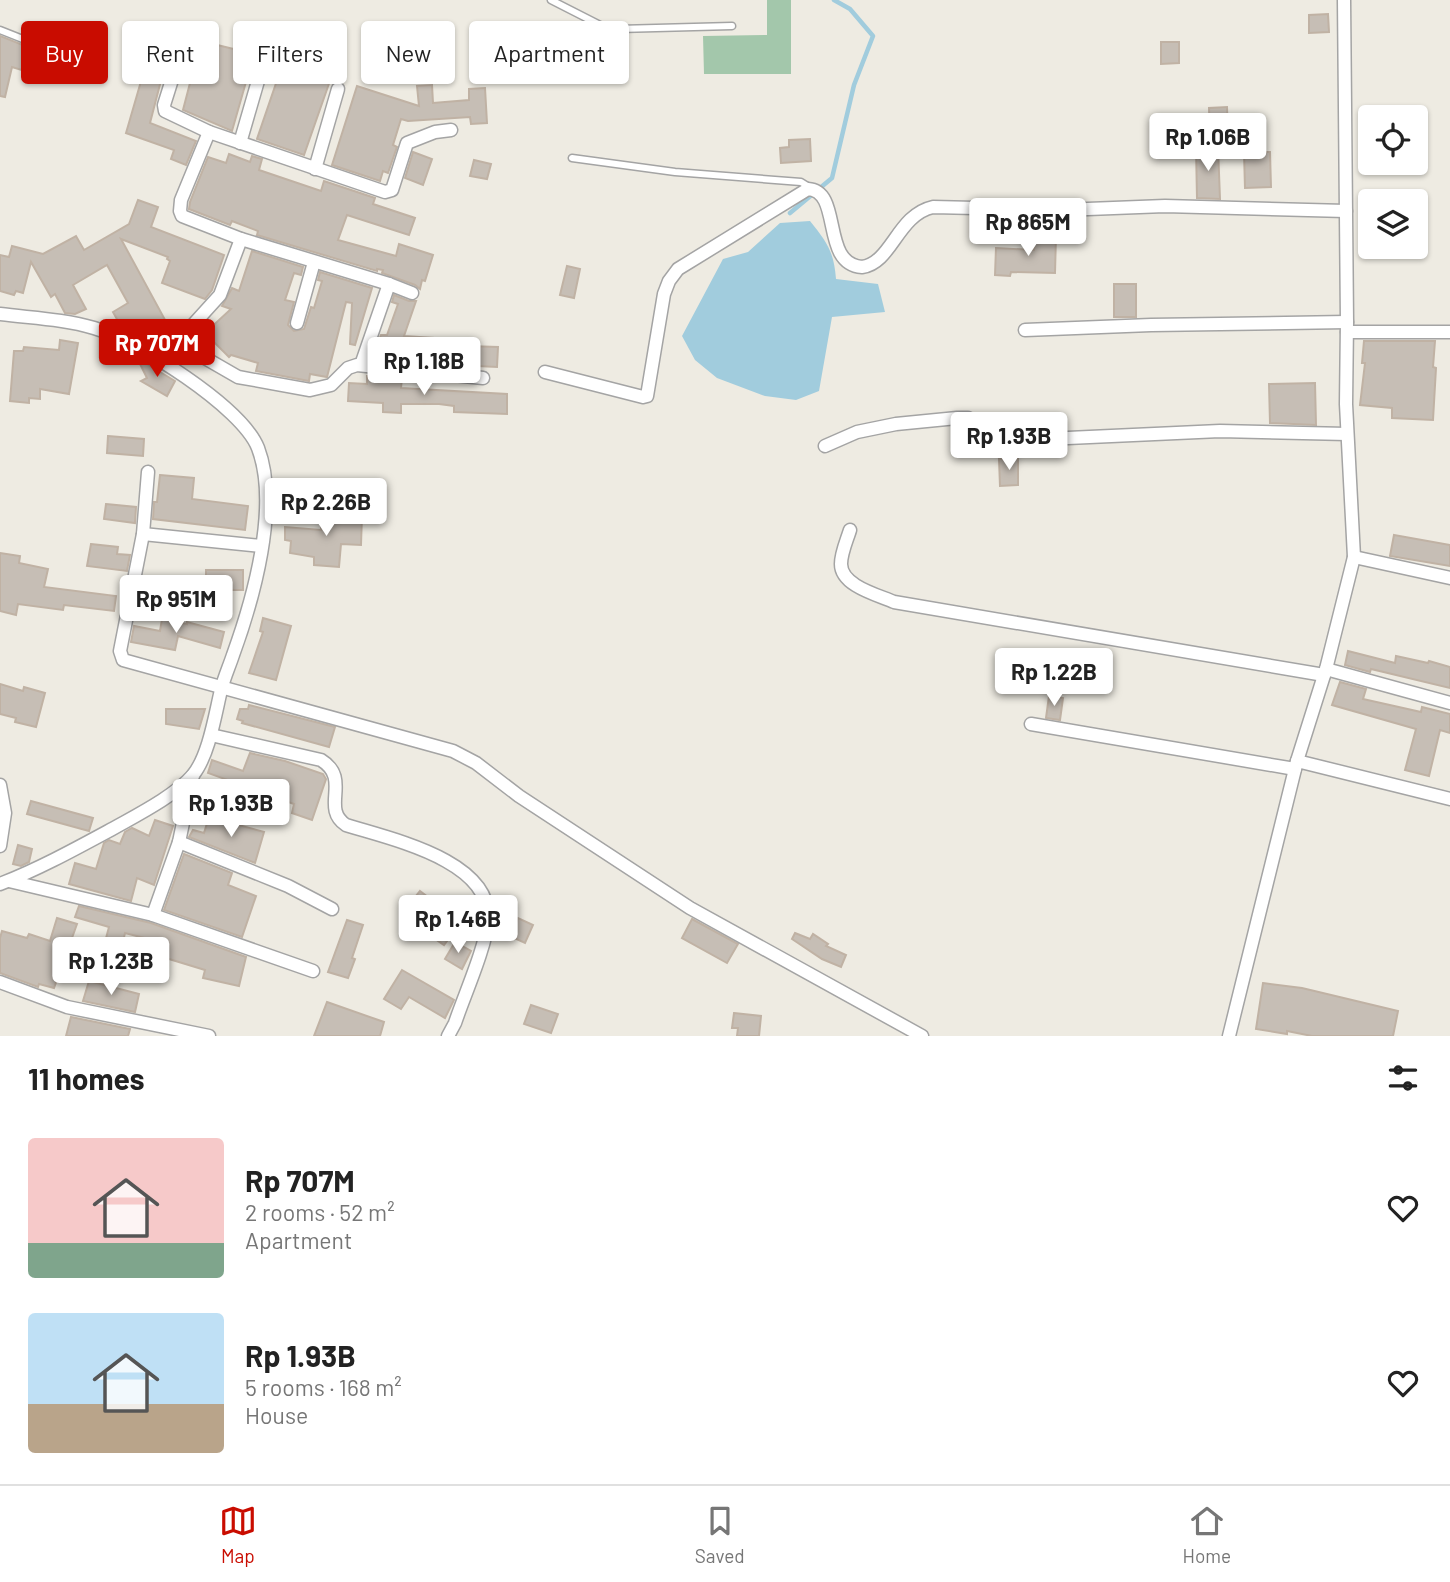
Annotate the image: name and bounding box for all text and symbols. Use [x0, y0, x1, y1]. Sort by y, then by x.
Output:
chip: Buy [21, 21, 108, 84]
chip: Rent [122, 21, 219, 84]
chip: Filters [233, 21, 347, 84]
chip: New [361, 21, 455, 84]
chip: Apartment [469, 21, 629, 84]
map controls [1358, 105, 1428, 259]
button: locate [1358, 105, 1428, 175]
pin: Rp 1.06B [1136, 114, 1280, 173]
text: Rp 1.06B [1165, 122, 1251, 150]
button: layers [1358, 189, 1428, 259]
pin: Rp 865M [963, 198, 1093, 258]
text: Rp 865M [985, 207, 1071, 235]
pin: Rp 707M [92, 320, 222, 379]
text: Rp 707M [115, 328, 199, 356]
pin: Rp 1.18B [352, 338, 496, 397]
text: Rp 1.18B [384, 346, 464, 374]
pin: Rp 1.93B [937, 412, 1081, 472]
text: Rp 1.93B [966, 421, 1052, 449]
pin: Rp 2.26B [254, 478, 398, 538]
text: Rp 2.26B [281, 487, 371, 515]
pin: Rp 951M [111, 576, 241, 635]
text: Rp 951M [136, 584, 216, 612]
pin: Rp 1.22B [982, 648, 1126, 708]
text: Rp 1.22B [1011, 657, 1097, 685]
pin: Rp 1.93B [159, 780, 303, 839]
text: Rp 1.93B [188, 788, 274, 816]
pin: Rp 1.46B [386, 895, 530, 955]
text: Rp 1.46B [415, 904, 501, 932]
pin: Rp 1.23B [39, 937, 183, 997]
text: Rp 1.23B [68, 946, 154, 974]
icon: filters [1384, 1059, 1422, 1097]
text: 11 homes [28, 1060, 145, 1096]
text: Rp 707M [245, 1162, 355, 1198]
icon: home [84, 1166, 168, 1250]
icon: heart [1384, 1189, 1422, 1227]
text: 2 rooms · 52 m² [245, 1198, 395, 1226]
text: Apartment [245, 1226, 352, 1254]
text: Rp 1.93B [245, 1337, 356, 1373]
icon: home [84, 1341, 168, 1425]
icon: heart [1384, 1364, 1422, 1402]
text: 5 rooms · 168 m² [245, 1373, 402, 1401]
text: House [245, 1401, 308, 1429]
tab: Map [219, 1502, 257, 1567]
tab: Saved [695, 1502, 745, 1567]
tab: Home [1183, 1502, 1231, 1567]

